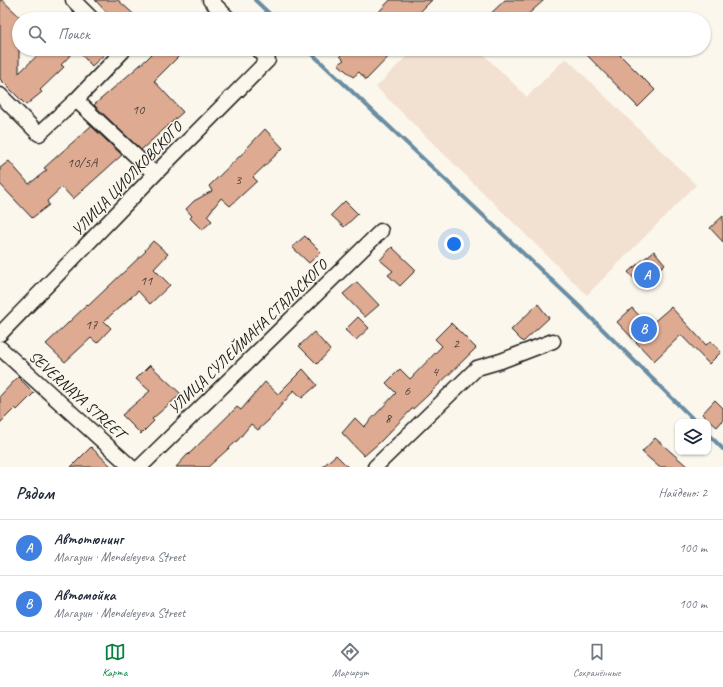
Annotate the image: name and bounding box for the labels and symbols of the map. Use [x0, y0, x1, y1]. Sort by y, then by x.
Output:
house number: 10 [132, 101, 146, 118]
street label: УЛИЦА ЦИОЛКОВСКОГО [67, 116, 188, 240]
house number: 10/5А [67, 154, 98, 171]
house number: 3 [235, 171, 243, 188]
your location [444, 234, 464, 254]
street label: УЛИЦА СУЛЕЙМАНА СТАЛЬСКОГО [164, 254, 333, 418]
pin: A [634, 260, 660, 290]
house number: 11 [140, 272, 153, 289]
pin: B [631, 314, 657, 344]
house number: 17 [85, 316, 98, 333]
house number: 2 [453, 335, 461, 352]
street label: SEVERNAYA STREET [25, 347, 133, 447]
house number: 4 [432, 363, 440, 380]
house number: 6 [404, 382, 411, 399]
house number: 8 [385, 410, 393, 427]

